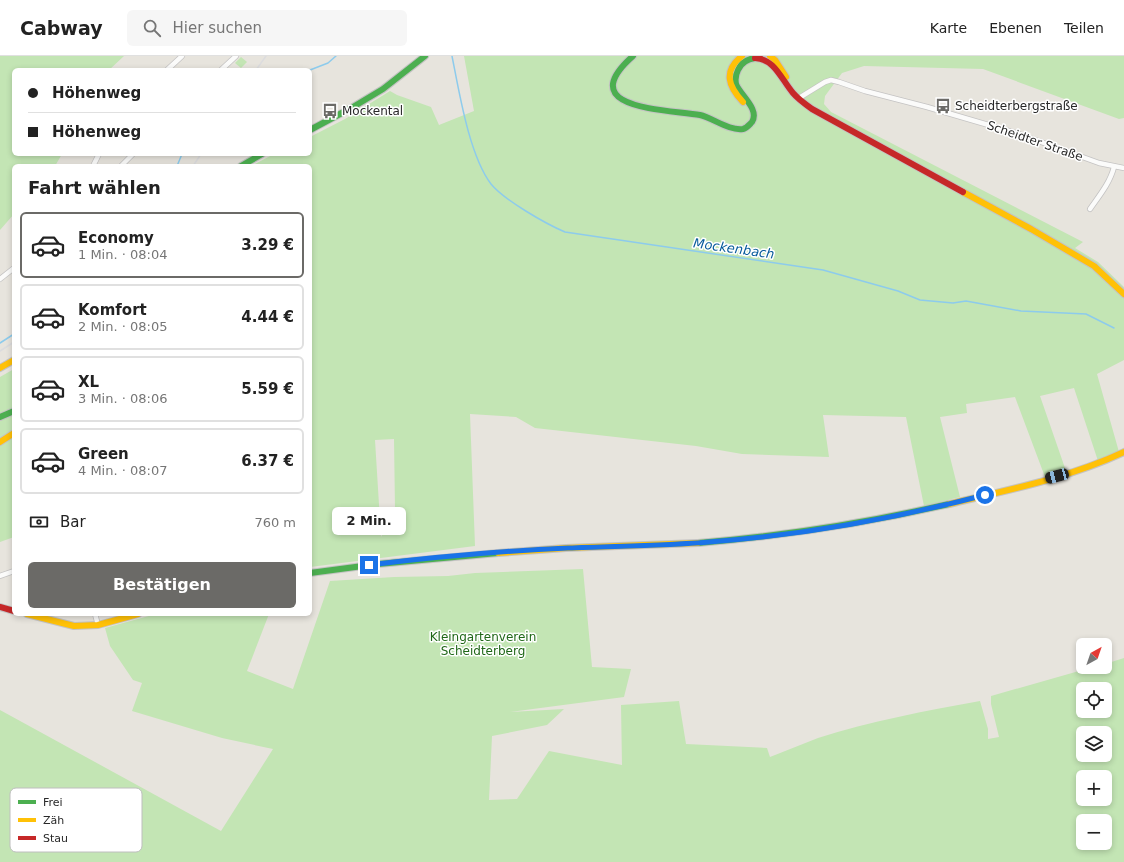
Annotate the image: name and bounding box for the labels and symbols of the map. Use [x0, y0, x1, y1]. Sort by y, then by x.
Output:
bus stop icon: Scheidterbergstraße [934, 97, 952, 115]
place label: Scheidterbergstraße [955, 99, 1078, 113]
bus stop icon: Mockental [321, 102, 339, 120]
place label: Mockental [342, 104, 403, 118]
street label: Scheidter Straße [985, 118, 1085, 164]
water label: Mockenbach [692, 235, 775, 262]
car [1044, 467, 1070, 485]
route start [976, 486, 994, 504]
callout: 2 Min. [332, 507, 406, 535]
route end [360, 556, 378, 574]
park label: Kleingartenverein Scheidterberg [430, 630, 536, 658]
north arrow [1076, 638, 1112, 674]
legend [10, 788, 142, 852]
text: Frei [43, 796, 63, 809]
text: Zäh [43, 814, 64, 827]
text: Stau [43, 832, 68, 845]

